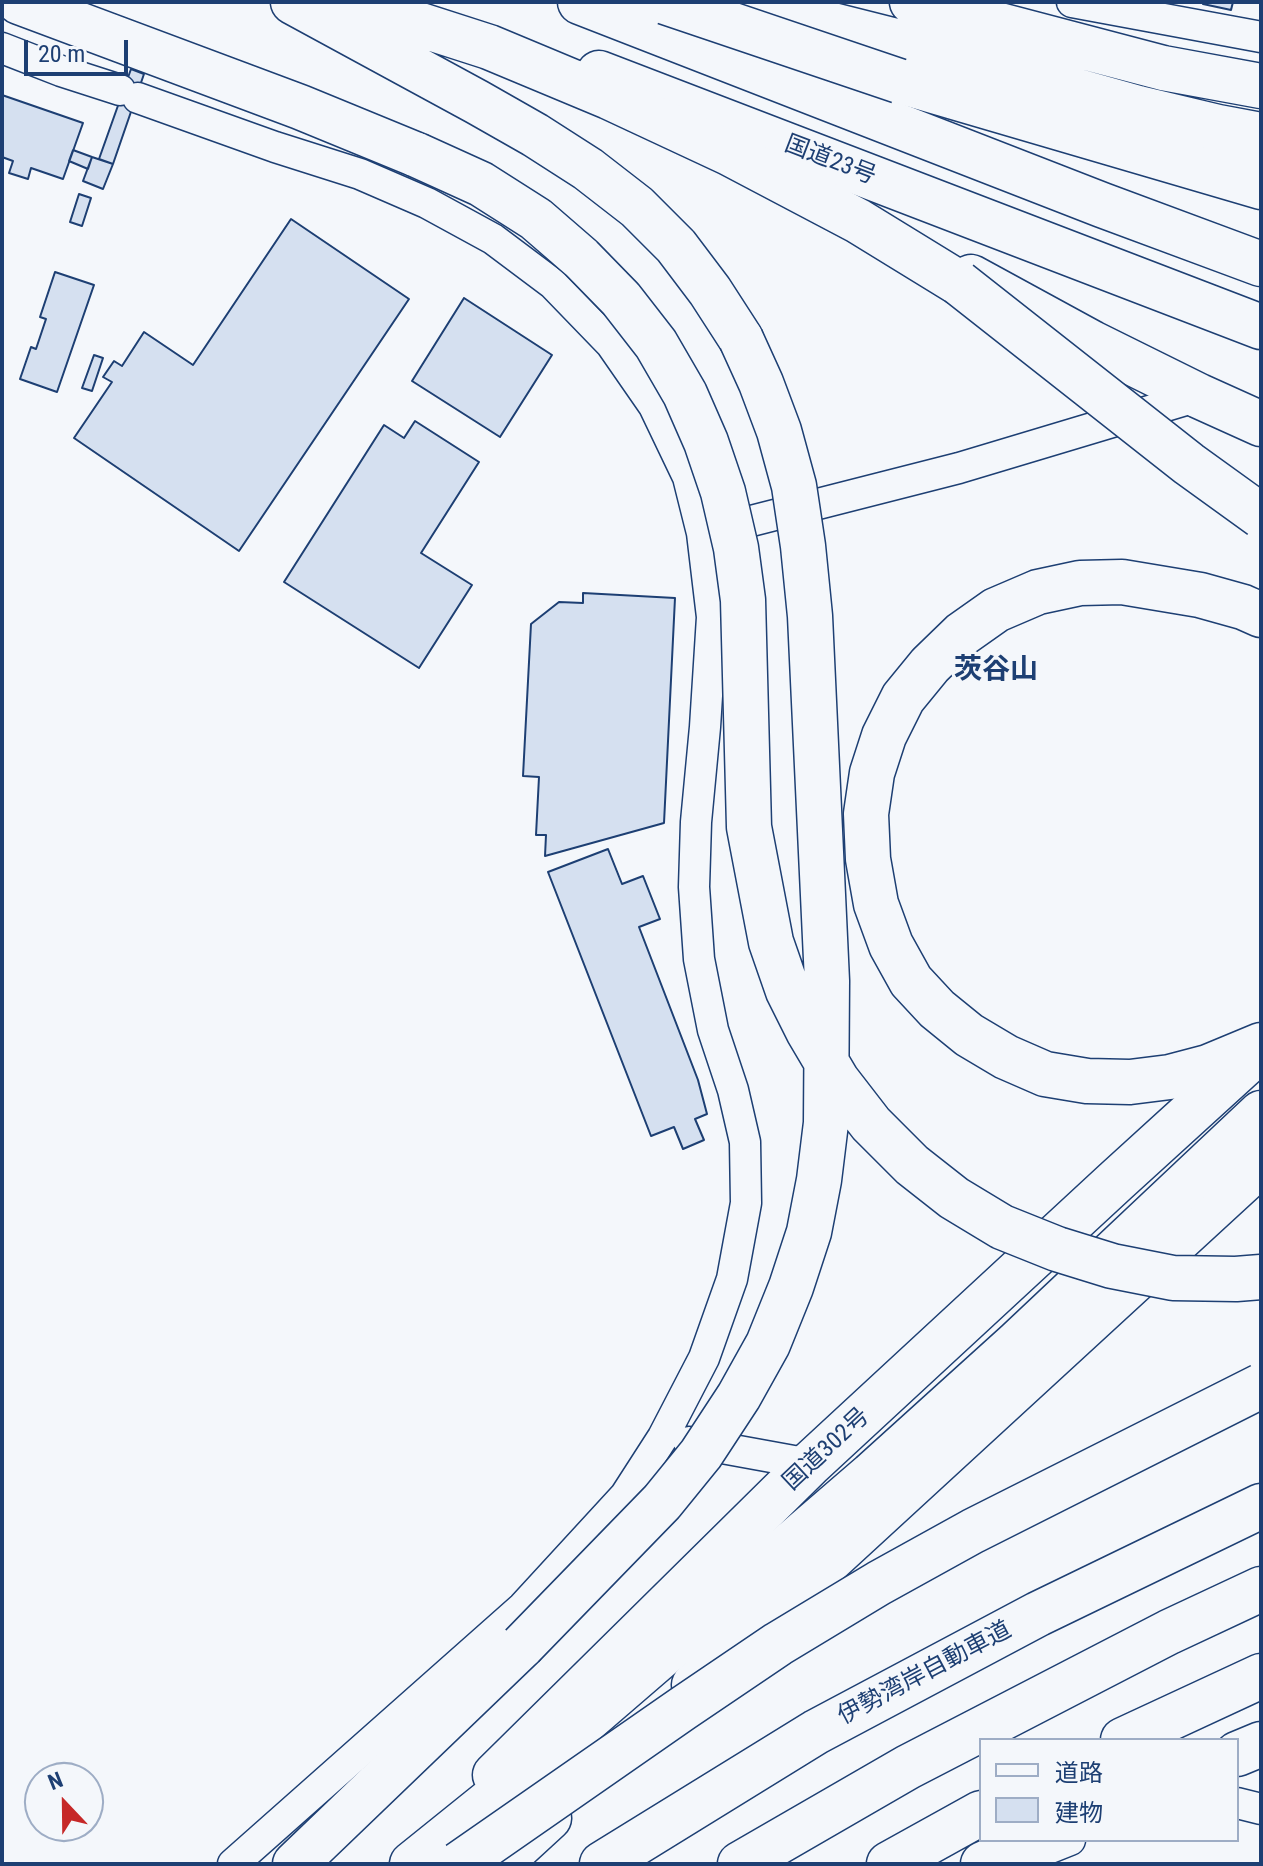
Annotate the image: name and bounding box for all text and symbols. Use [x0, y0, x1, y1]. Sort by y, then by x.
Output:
scale bar [28, 24, 132, 74]
text: 20 m [38, 40, 85, 68]
street label: 国道23号 [780, 130, 880, 192]
district label: 茨谷山 [954, 654, 1038, 688]
street label: 国道302号 [778, 1403, 876, 1497]
street label: 伊勢湾岸自動車道 [833, 1616, 1017, 1732]
legend [979, 1738, 1239, 1842]
text: 道路 [1055, 1759, 1103, 1787]
north arrow [24, 1762, 104, 1842]
text: N [45, 1767, 66, 1795]
text: 建物 [1055, 1799, 1103, 1827]

